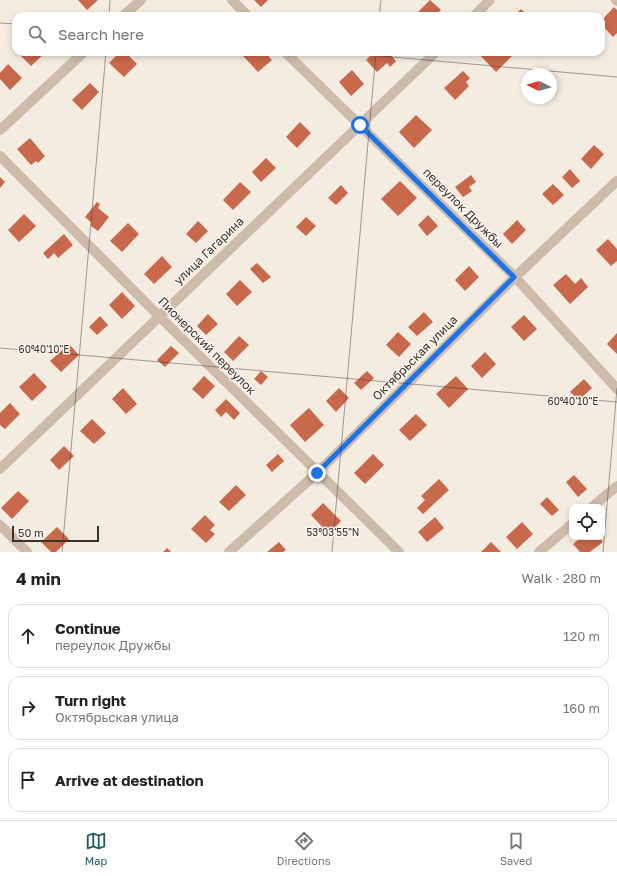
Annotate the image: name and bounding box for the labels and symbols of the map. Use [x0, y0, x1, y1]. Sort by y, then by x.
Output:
north arrow [521, 68, 557, 104]
route start [351, 116, 369, 134]
street label: переулок Дружбы [420, 165, 506, 251]
street label: улица Гагарина [171, 214, 247, 288]
street label: Пионерский переулок [155, 294, 259, 398]
street label: Октябрьская улица [369, 312, 460, 403]
text: 60°40'10"E [19, 343, 69, 355]
text: 60°40'10"E [548, 395, 598, 407]
route end [308, 464, 326, 482]
scale bar [12, 524, 99, 543]
text: 53°03'55"N [307, 526, 359, 538]

